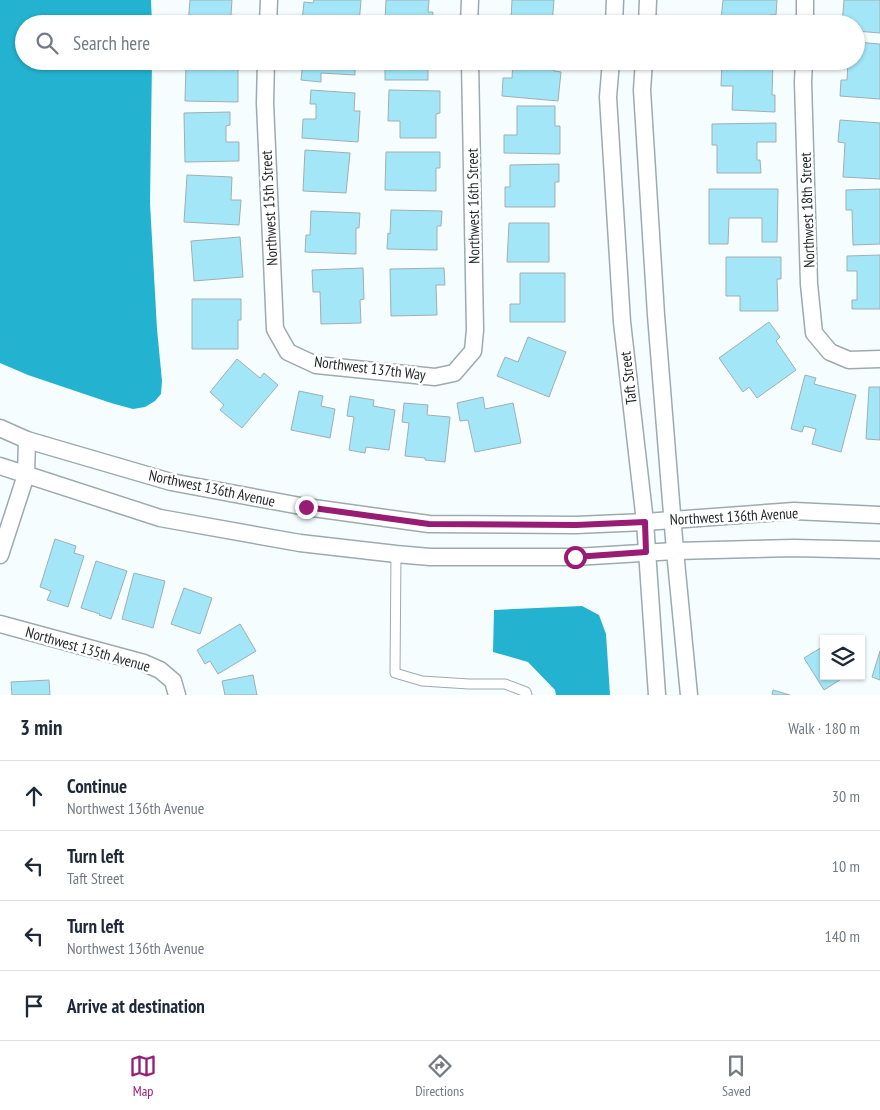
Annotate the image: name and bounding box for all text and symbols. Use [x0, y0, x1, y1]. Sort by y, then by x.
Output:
search box [15, 15, 865, 70]
icon: search [33, 29, 61, 57]
text: Search here [73, 31, 150, 55]
street label: Northwest 16th Street [462, 148, 484, 264]
street label: Northwest 15th Street [256, 150, 282, 266]
street label: Northwest 18th Street [795, 152, 819, 268]
street label: Taft Street [615, 350, 641, 406]
street label: Northwest 137th Way [313, 352, 427, 384]
street label: Northwest 136th Avenue [147, 465, 277, 511]
route end [295, 496, 318, 519]
street label: Northwest 136th Avenue [669, 503, 799, 529]
route start [564, 546, 587, 569]
street label: Northwest 135th Avenue [24, 622, 152, 676]
map controls [820, 635, 865, 680]
button: layers [820, 635, 865, 680]
text: 3 min [20, 714, 62, 741]
text: Walk · 180 m [788, 718, 860, 738]
text: Continue [67, 774, 127, 798]
icon: ahead [20, 782, 48, 810]
text: 30 m [832, 786, 860, 806]
text: Northwest 136th Avenue [67, 798, 204, 818]
text: Turn left [67, 844, 124, 868]
icon: left [20, 852, 48, 880]
text: 10 m [832, 856, 860, 876]
text: Taft Street [67, 868, 124, 888]
text: Turn left [67, 914, 124, 938]
icon: left [20, 922, 48, 950]
text: 140 m [825, 926, 860, 946]
text: Northwest 136th Avenue [67, 938, 204, 958]
icon: arrive [20, 992, 48, 1020]
text: Arrive at destination [67, 994, 205, 1018]
tab: Map [129, 1052, 157, 1100]
tab: Directions [415, 1052, 464, 1100]
tab: Saved [722, 1052, 751, 1100]

